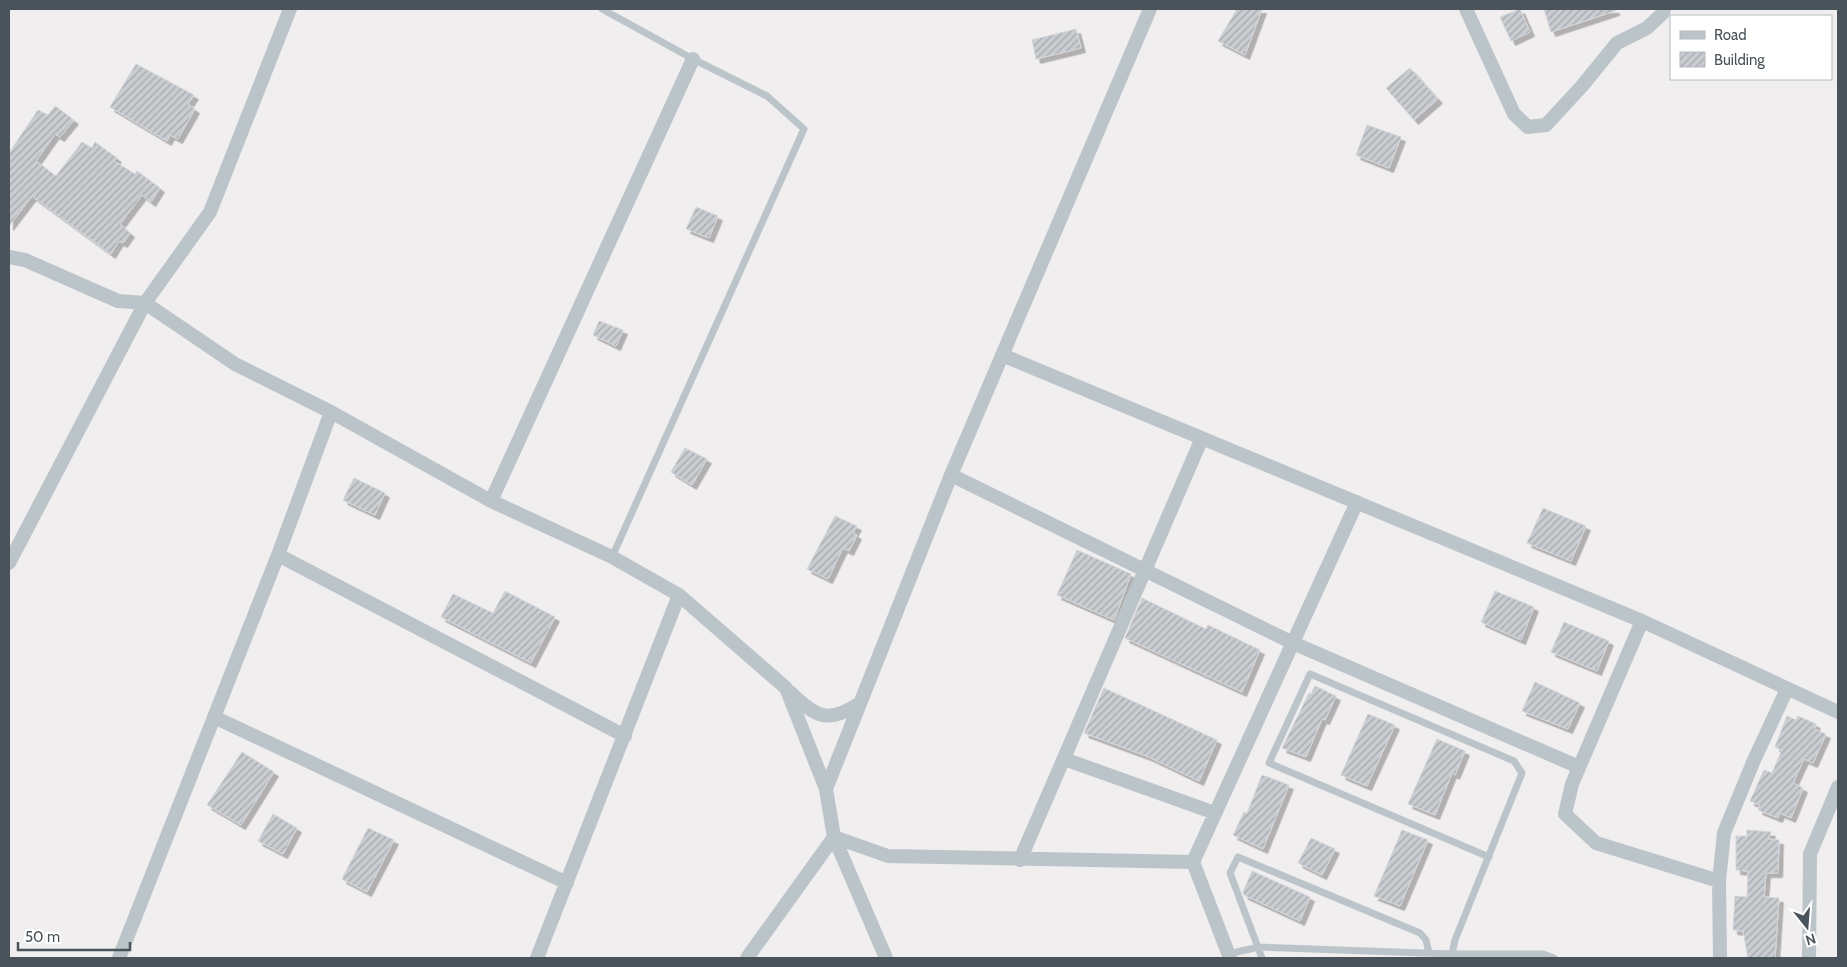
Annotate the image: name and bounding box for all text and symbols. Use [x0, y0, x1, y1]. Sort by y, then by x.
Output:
legend [1670, 15, 1832, 80]
text: Road [1714, 26, 1747, 44]
text: Building [1714, 51, 1765, 69]
north arrow [1782, 902, 1832, 952]
scale bar [18, 920, 130, 952]
text: 50 m [25, 928, 60, 946]
text: N [1803, 929, 1818, 949]

